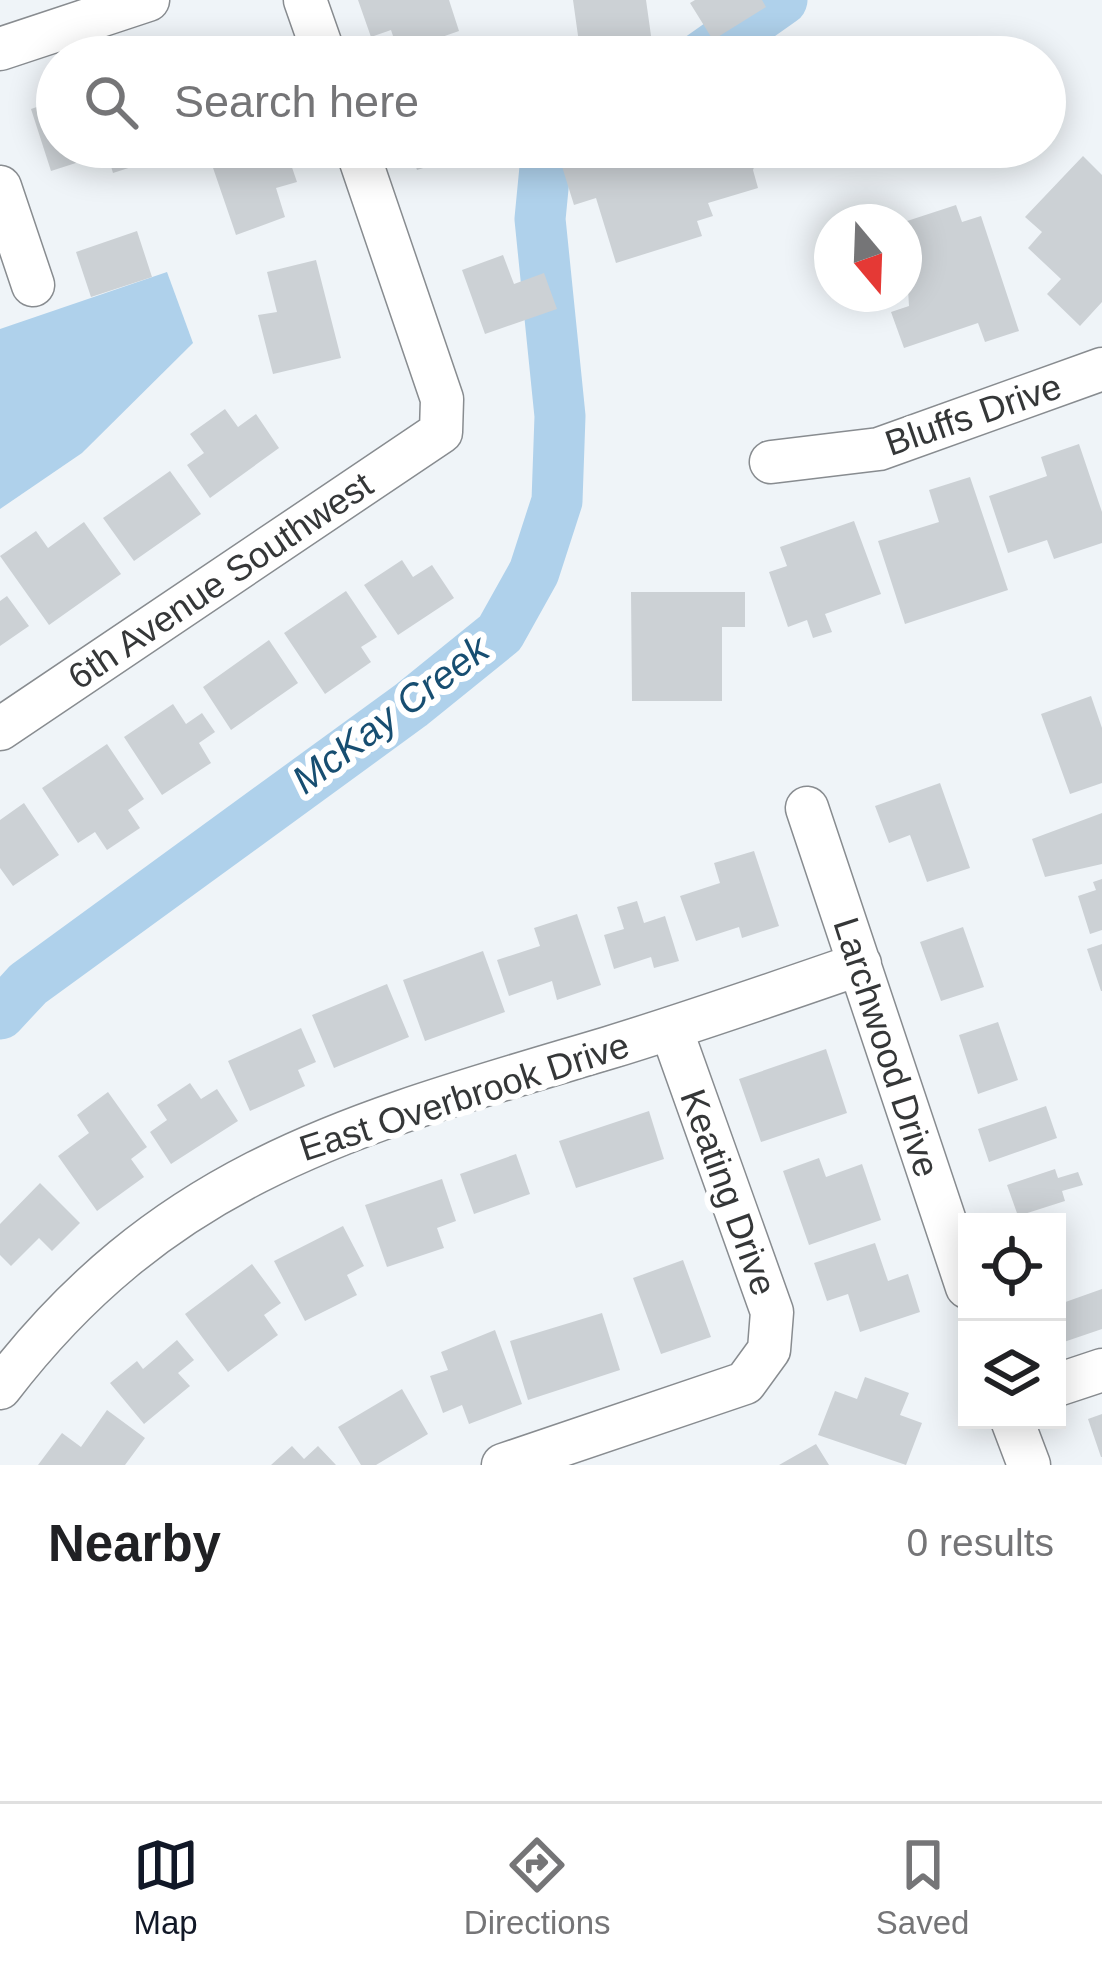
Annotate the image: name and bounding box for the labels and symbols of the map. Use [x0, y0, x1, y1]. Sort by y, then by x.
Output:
north arrow [814, 204, 922, 312]
street label: Bluffs Drive [880, 365, 1067, 464]
street label: 6th Avenue Southwest [61, 463, 380, 697]
water label: McKay Creek [284, 625, 499, 802]
street label: Larchwood Drive [825, 912, 948, 1182]
street label: East Overbrook Drive [294, 1024, 634, 1169]
street label: Keating Drive [672, 1084, 785, 1301]

